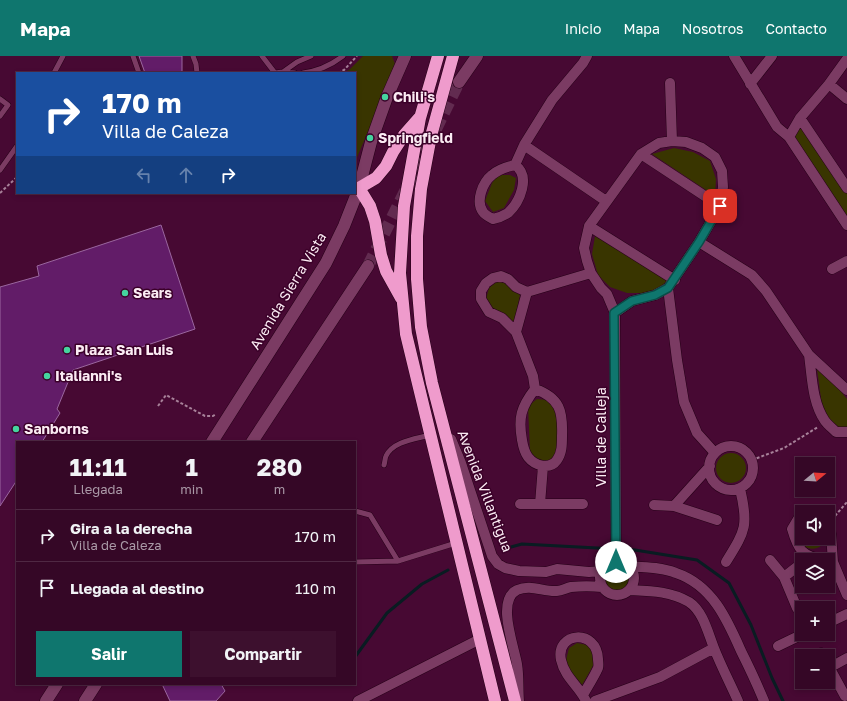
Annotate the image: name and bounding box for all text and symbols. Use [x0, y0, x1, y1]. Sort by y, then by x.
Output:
text: Mapa [20, 17, 71, 40]
text: Inicio [565, 20, 601, 37]
text: Mapa [623, 20, 660, 37]
text: Nosotros [682, 20, 743, 37]
text: Contacto [765, 20, 827, 37]
text: 170 m [102, 86, 181, 119]
icon: right [36, 88, 88, 140]
place label: Chili's [393, 88, 435, 105]
marker: Chili's [380, 92, 390, 102]
text: Villa de Caleza [102, 120, 229, 142]
place label: Springfield [378, 129, 453, 146]
marker: Springfield [365, 133, 375, 143]
icon: left [133, 164, 155, 186]
icon: ahead [175, 164, 197, 186]
icon: right [217, 164, 239, 186]
pin [703, 189, 737, 223]
icon: arrive [709, 195, 731, 217]
street label: Avenida Sierra Vista [246, 229, 329, 352]
place label: Sears [133, 284, 172, 301]
marker: Sears [120, 288, 130, 298]
place label: Plaza San Luis [75, 341, 173, 358]
marker: Plaza San Luis [62, 345, 72, 355]
place label: Italianni's [55, 367, 122, 384]
marker: Italianni's [42, 371, 52, 381]
street label: Villa de Calleja [592, 387, 609, 487]
place label: Sanborns [24, 420, 89, 437]
marker: Sanborns [11, 424, 21, 434]
street label: Avenida Villantigua [454, 427, 517, 554]
text: 11:11 [70, 452, 127, 481]
text: 1 [186, 452, 198, 481]
text: 280 [257, 452, 302, 481]
north arrow [795, 457, 835, 497]
map controls [795, 457, 835, 689]
text: Llegada [73, 481, 123, 497]
text: min [180, 481, 203, 497]
text: m [274, 481, 285, 497]
button: sound [795, 505, 835, 545]
text: Gira a la derecha [70, 519, 192, 537]
icon: right [36, 525, 58, 547]
text: 170 m [294, 527, 336, 545]
text: Villa de Caleza [70, 537, 162, 553]
position arrow [595, 541, 637, 583]
button: layers [795, 553, 835, 593]
icon: arrive [36, 577, 58, 599]
text: Llegada al destino [70, 579, 204, 597]
text: 110 m [295, 579, 336, 597]
button: + [795, 601, 835, 641]
button: Salir [36, 631, 182, 677]
button: Compartir [190, 631, 336, 677]
button: − [795, 649, 835, 689]

